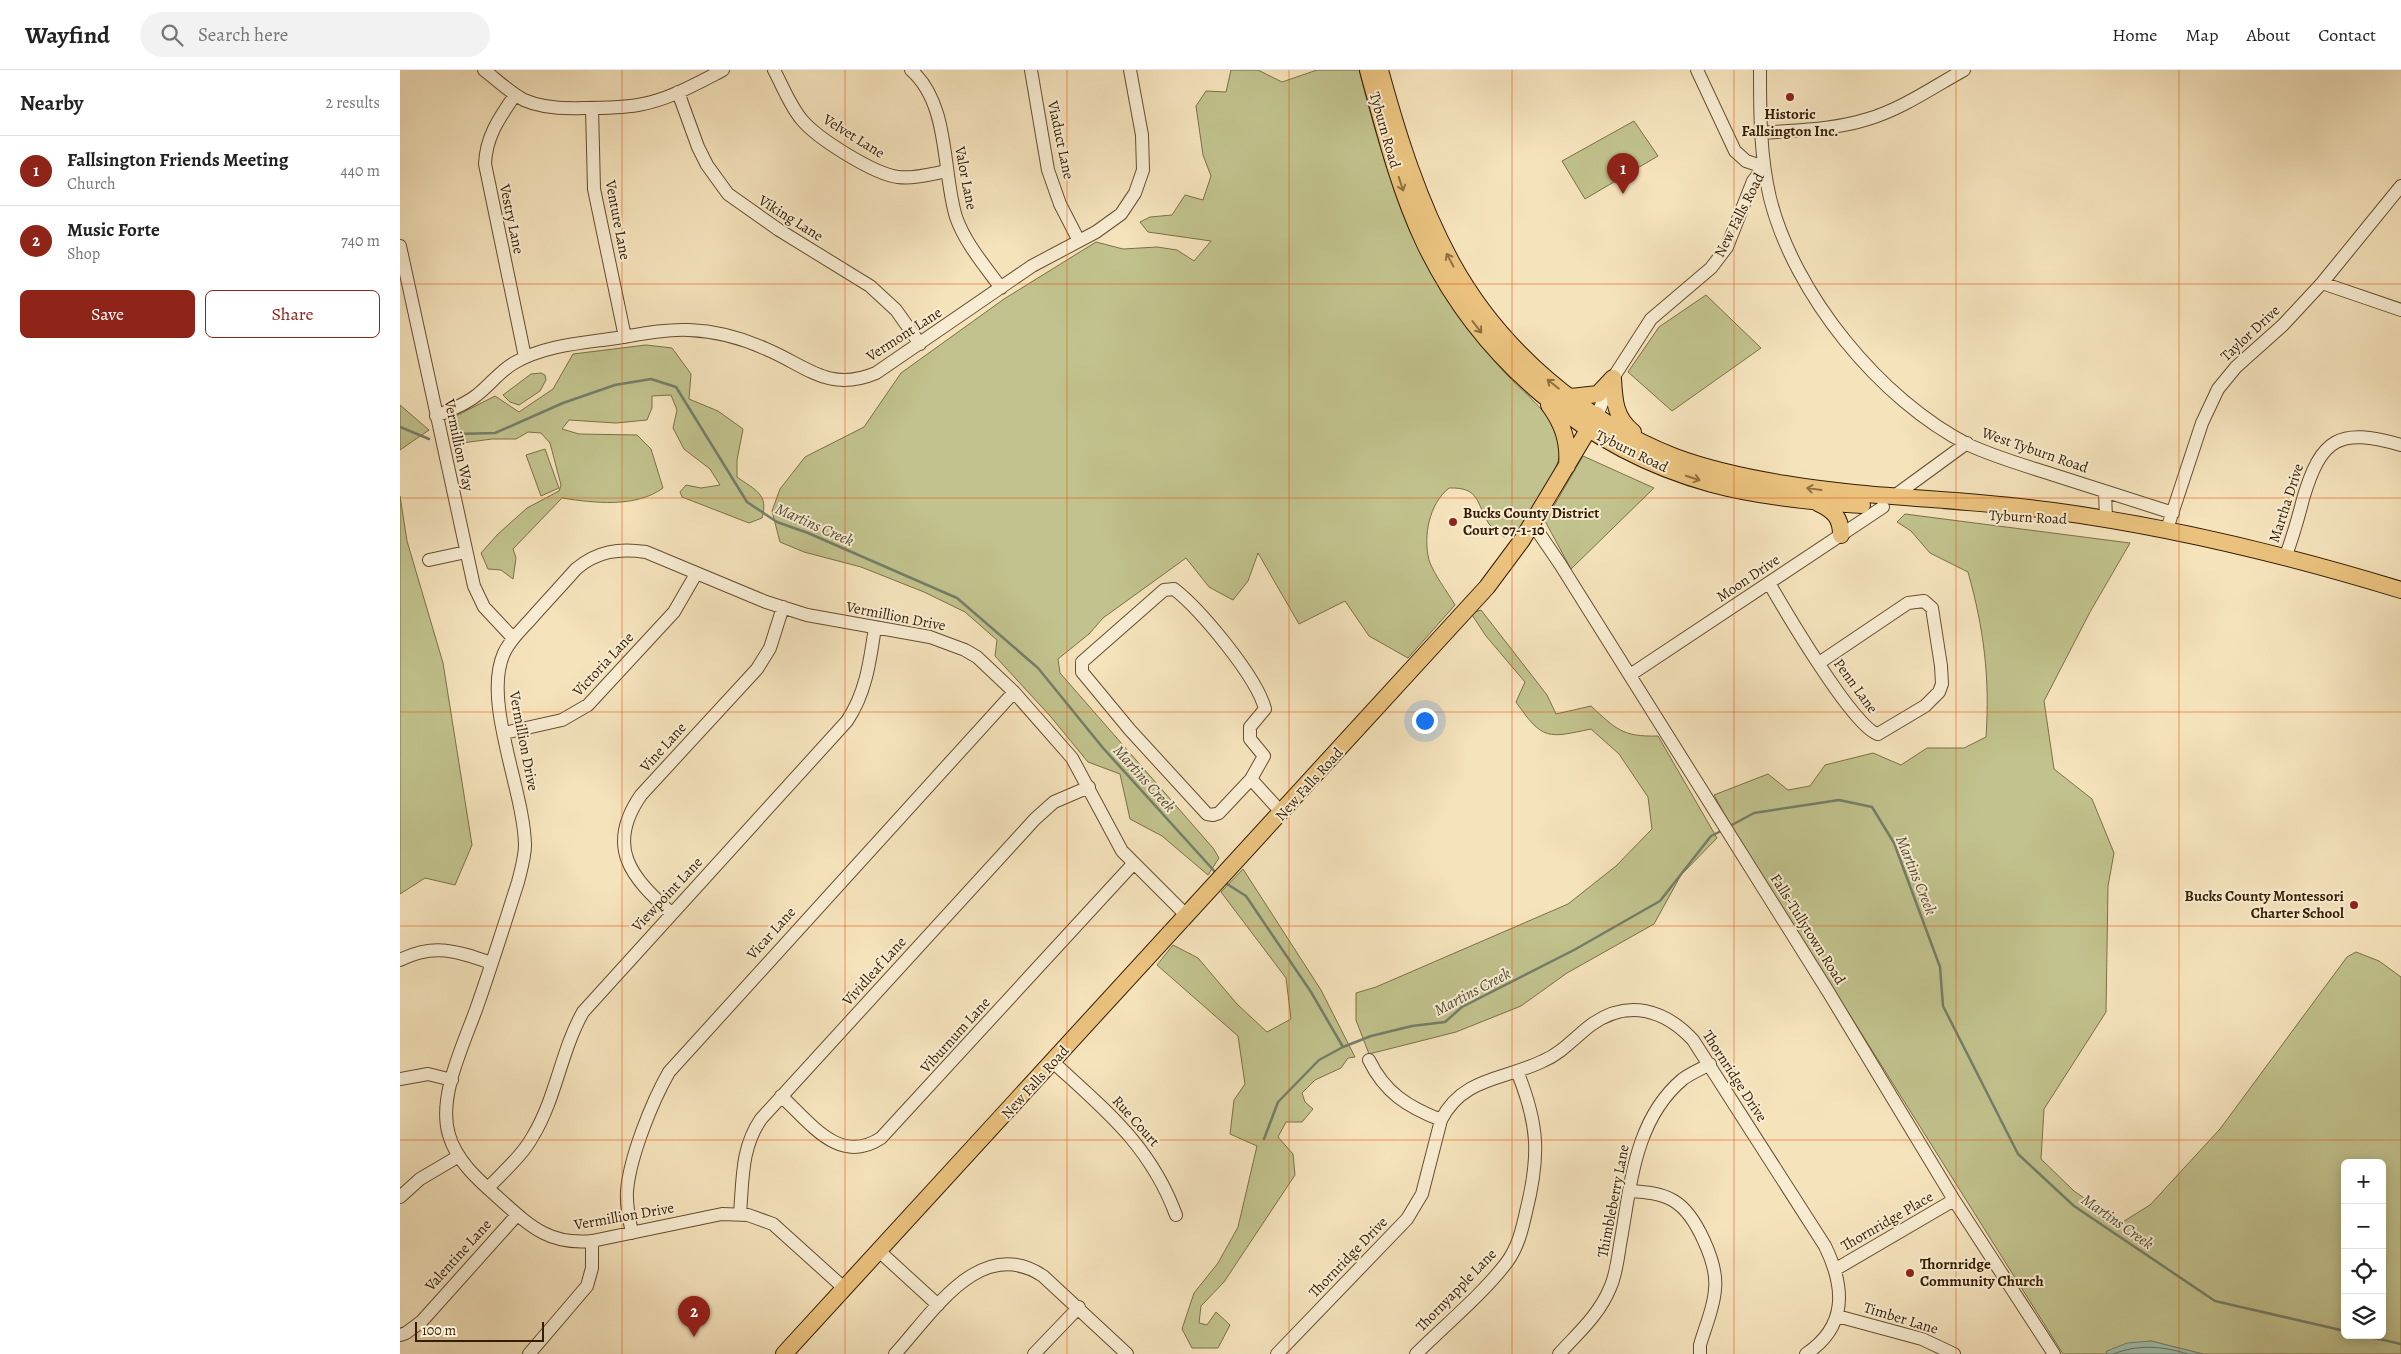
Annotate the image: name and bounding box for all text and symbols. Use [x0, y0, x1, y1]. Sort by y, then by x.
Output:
search box [140, 12, 490, 57]
text: Wayfind [25, 19, 110, 51]
icon: search [158, 21, 186, 49]
text: Search here [198, 22, 288, 48]
text: Home [2112, 23, 2157, 47]
text: Map [2185, 23, 2218, 47]
text: About [2246, 23, 2290, 47]
text: Contact [2318, 23, 2376, 47]
text: Nearby [20, 89, 83, 117]
street label: Tyburn Road [1365, 90, 1406, 171]
marker: Historic Fallsington Inc. [1784, 91, 1796, 103]
text: 2 results [325, 92, 380, 114]
street label: Viaduct Lane [1043, 98, 1079, 181]
place label: Historic Fallsington Inc. [1742, 104, 1838, 141]
street label: Velvet Lane [819, 109, 889, 163]
street label: Valor Lane [950, 144, 982, 212]
text: Fallsington Friends Meeting [67, 147, 288, 173]
pin: 1 [1607, 153, 1639, 194]
text: 1 [33, 160, 39, 182]
text: 440 m [340, 160, 380, 182]
street label: New Falls Road [1709, 168, 1769, 261]
text: Church [67, 173, 116, 195]
one-way arrow [1397, 176, 1406, 191]
street label: Venture Lane [600, 177, 636, 262]
street label: Vestry Lane [495, 181, 529, 256]
street label: Viking Lane [754, 190, 827, 246]
text: Music Forte [67, 217, 160, 243]
text: 2 [32, 230, 40, 252]
text: 740 m [341, 230, 380, 252]
text: Shop [67, 243, 100, 265]
one-way arrow [1445, 252, 1455, 267]
button: Save [20, 290, 195, 338]
button: Share [205, 290, 380, 338]
street label: Taylor Drive [2216, 300, 2284, 366]
street label: Vermont Lane [862, 302, 946, 366]
one-way arrow [1472, 320, 1482, 334]
one-way arrow [1547, 378, 1560, 389]
street label: Vermillion Way [439, 396, 479, 493]
street label: West Tyburn Road [1978, 422, 2092, 478]
street label: Tyburn Road [1593, 425, 1672, 478]
street label: Martha Drive [2264, 461, 2308, 545]
one-way arrow [1684, 474, 1700, 483]
one-way arrow [1806, 483, 1822, 493]
water label: Martins Creek [772, 498, 857, 552]
place label: Bucks County District Court 07-1-10 [1463, 503, 1599, 540]
street label: Tyburn Road [1989, 505, 2068, 529]
marker: Bucks County District Court 07-1-10 [1447, 516, 1459, 528]
street label: Moon Drive [1712, 549, 1784, 606]
street label: Vermillion Drive [843, 596, 948, 636]
street label: Victoria Lane [567, 627, 638, 701]
street label: Penn Lane [1829, 655, 1883, 718]
street label: Vermillion Drive [504, 688, 544, 793]
your location [1412, 708, 1438, 734]
street label: Vine Lane [635, 718, 691, 777]
water label: Martins Creek [1108, 740, 1180, 817]
street label: New Falls Road [1271, 742, 1348, 825]
water label: Martins Creek [1890, 832, 1942, 918]
street label: Viewpoint Lane [626, 852, 707, 936]
street label: Falls-Tullytown Road [1766, 870, 1851, 989]
place label: Bucks County Montessori Charter School [2185, 886, 2345, 923]
marker: Bucks County Montessori Charter School [2348, 899, 2360, 911]
street label: Vicar Lane [741, 902, 800, 964]
street label: Vividleaf Lane [837, 932, 911, 1011]
water label: Martins Creek [1430, 963, 1515, 1021]
street label: Viburnum Lane [915, 993, 995, 1078]
street label: Thornridge Drive [1698, 1026, 1772, 1126]
street label: New Falls Road [997, 1040, 1074, 1123]
street label: Rue Court [1108, 1091, 1164, 1151]
street label: Thimbleberry Lane [1592, 1142, 1634, 1259]
map controls [2341, 1159, 2386, 1339]
button: + [2341, 1159, 2386, 1204]
street label: Thornridge Place [1837, 1186, 1937, 1255]
water label: Martins Creek [2077, 1189, 2158, 1255]
street label: Vermillion Drive [571, 1197, 676, 1235]
button: − [2341, 1204, 2386, 1249]
street label: Thornridge Drive [1304, 1212, 1392, 1302]
street label: Valentine Lane [420, 1215, 496, 1296]
street label: Thornyapple Lane [1411, 1244, 1501, 1336]
button: locate [2341, 1249, 2386, 1294]
place label: Thornridge Community Church [1920, 1254, 2044, 1291]
marker: Thornridge Community Church [1904, 1267, 1916, 1279]
button: layers [2341, 1294, 2386, 1339]
pin: 2 [678, 1296, 710, 1337]
street label: Timber Lane [1861, 1297, 1941, 1339]
scale bar [415, 1319, 544, 1342]
text: 100 m [422, 1321, 456, 1340]

